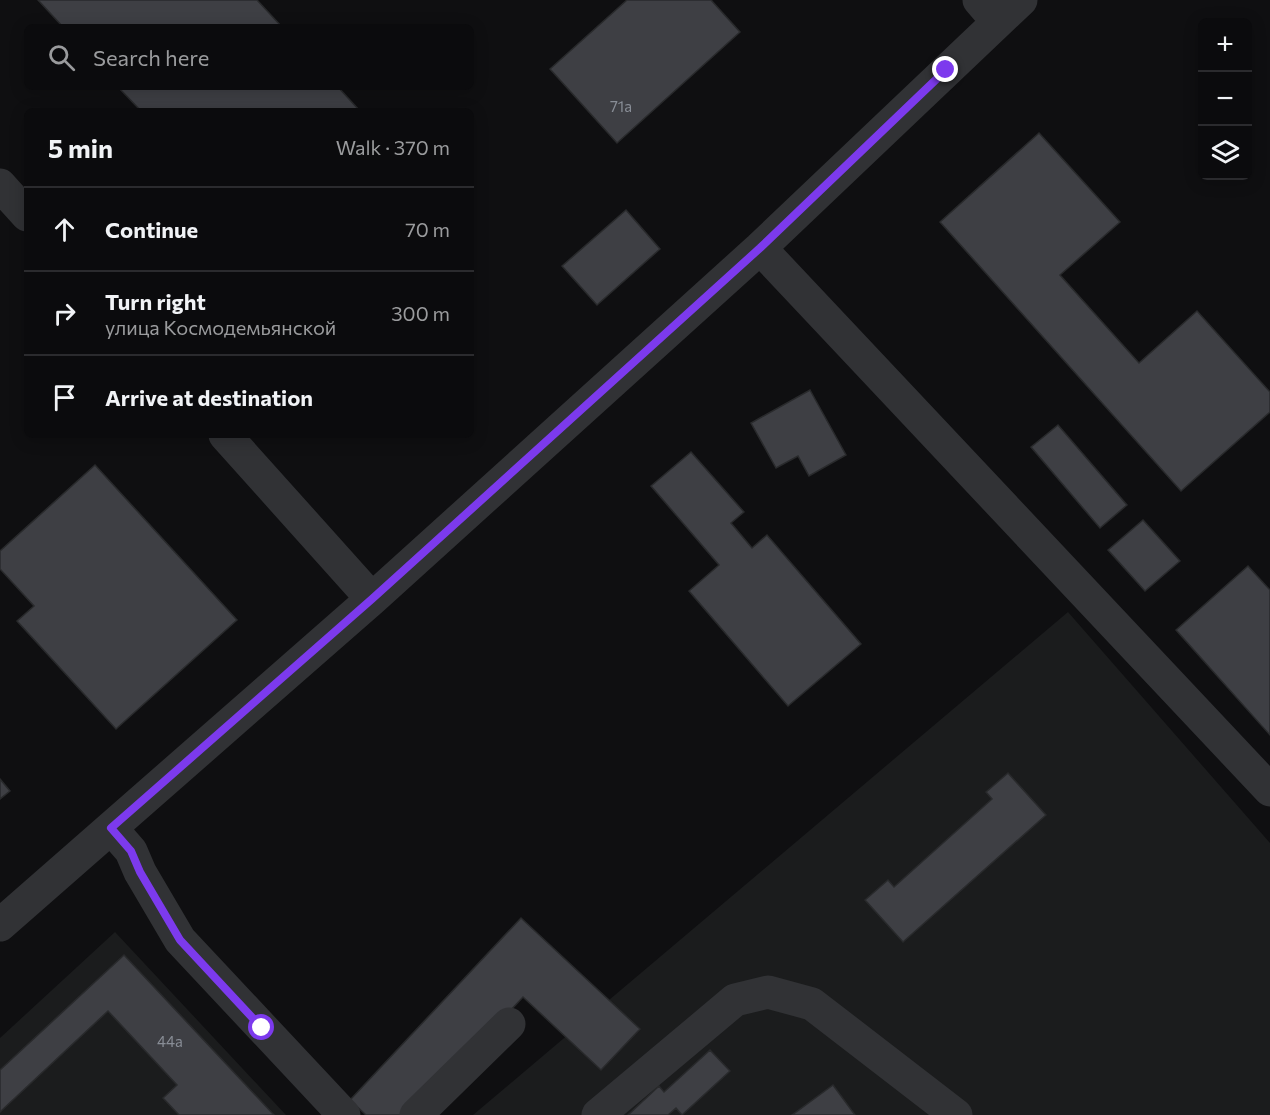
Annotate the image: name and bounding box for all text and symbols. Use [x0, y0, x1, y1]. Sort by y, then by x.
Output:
map controls [1198, 18, 1252, 180]
button: + [1198, 18, 1252, 72]
search box [24, 24, 474, 90]
icon: search [45, 41, 78, 74]
text: Search here [93, 44, 209, 71]
route end [932, 56, 958, 82]
button: − [1198, 72, 1252, 126]
house number: 71а [610, 97, 632, 115]
button: layers [1198, 126, 1252, 180]
text: 5 min [48, 132, 113, 163]
text: Walk · 370 m [336, 135, 450, 159]
icon: ahead [48, 213, 81, 246]
text: Continue [105, 216, 198, 243]
text: 70 m [405, 217, 450, 241]
text: Turn right [105, 288, 206, 315]
icon: right [48, 297, 81, 330]
text: 300 m [391, 301, 450, 325]
text: улица Космодемьянской [105, 315, 336, 339]
icon: arrive [48, 381, 81, 414]
text: Arrive at destination [105, 384, 313, 411]
route start [248, 1014, 274, 1040]
house number: 44а [157, 1032, 183, 1050]

